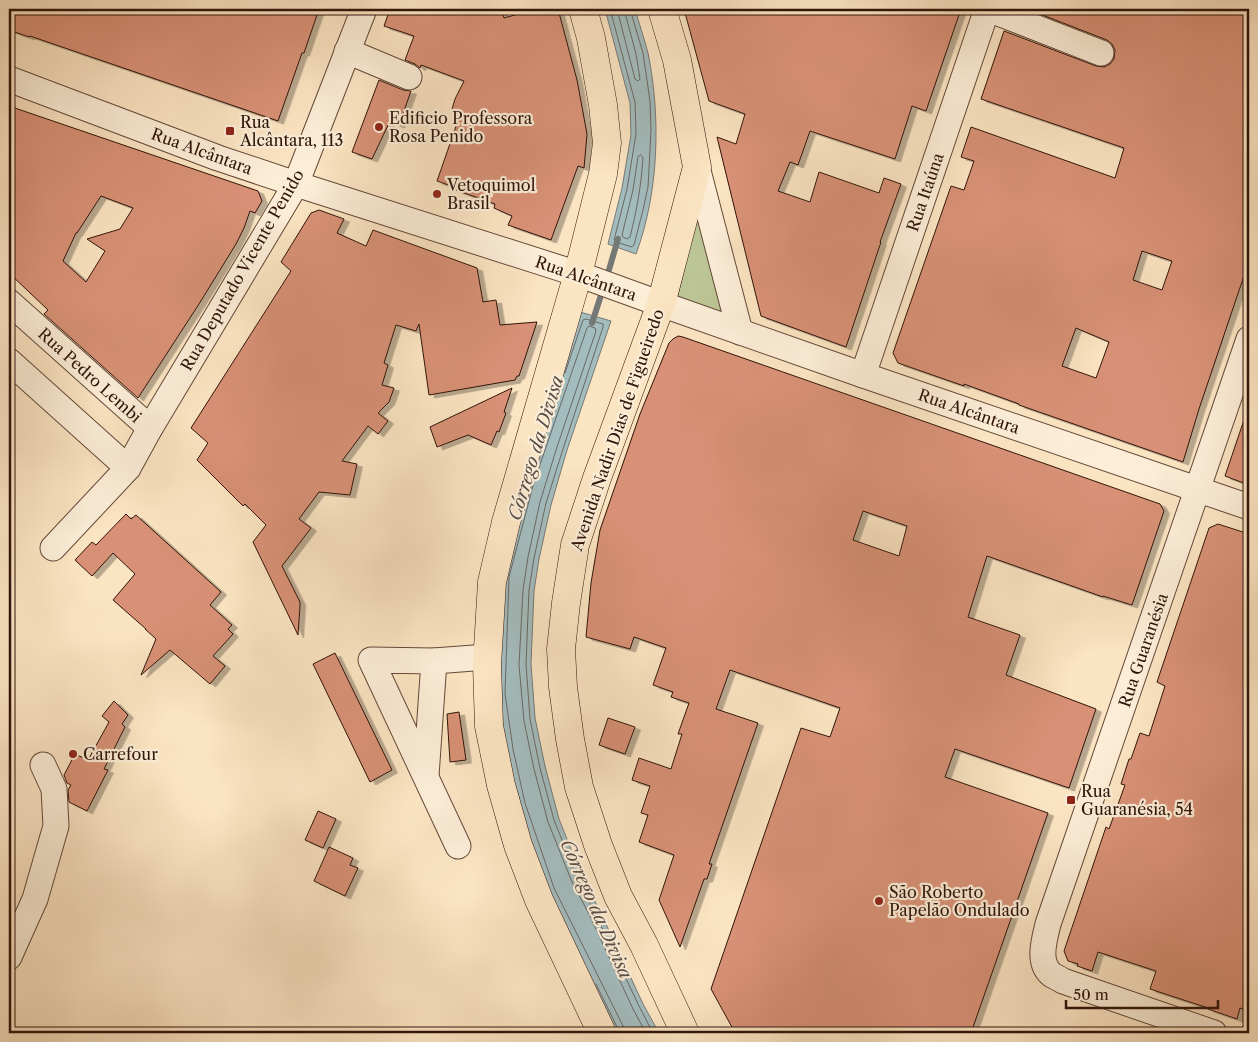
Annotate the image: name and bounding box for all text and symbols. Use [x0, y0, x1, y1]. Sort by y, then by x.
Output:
place label: Edificio Professora Rosa Penido [389, 108, 533, 146]
place label: Rua Alcântara, 113 [239, 112, 343, 150]
marker: Edificio Professora Rosa Penido [373, 121, 385, 133]
street label: Rua Alcântara [149, 123, 256, 179]
marker: Rua Alcântara, 113 [224, 125, 236, 137]
street label: Rua Itaúna [902, 149, 948, 234]
street label: Rua Deputado Vicente Penido [176, 166, 308, 374]
place label: Vetoquimol Brasil [446, 175, 536, 213]
marker: Vetoquimol Brasil [431, 188, 443, 200]
street label: Rua Alcântara [533, 251, 640, 305]
street label: Avenida Nadir Dias de Figueiredo [566, 306, 668, 555]
street label: Rua Pedro Lembi [34, 323, 146, 427]
water label: Córrego da Divisa [504, 373, 569, 523]
street label: Rua Alcântara [916, 384, 1023, 438]
street label: Rua Guaranésia [1114, 590, 1172, 710]
place label: Carrefour [83, 744, 158, 764]
marker: Carrefour [67, 748, 79, 760]
place label: Rua Guaranésia, 54 [1081, 781, 1193, 819]
marker: Rua Guaranésia, 54 [1065, 794, 1077, 806]
water label: Córrego da Divisa [555, 836, 637, 982]
place label: São Roberto Papelão Ondulado [889, 882, 1030, 920]
marker: São Roberto Papelão Ondulado [873, 895, 885, 907]
scale bar [1066, 977, 1218, 1009]
text: 50 m [1073, 985, 1109, 1004]

